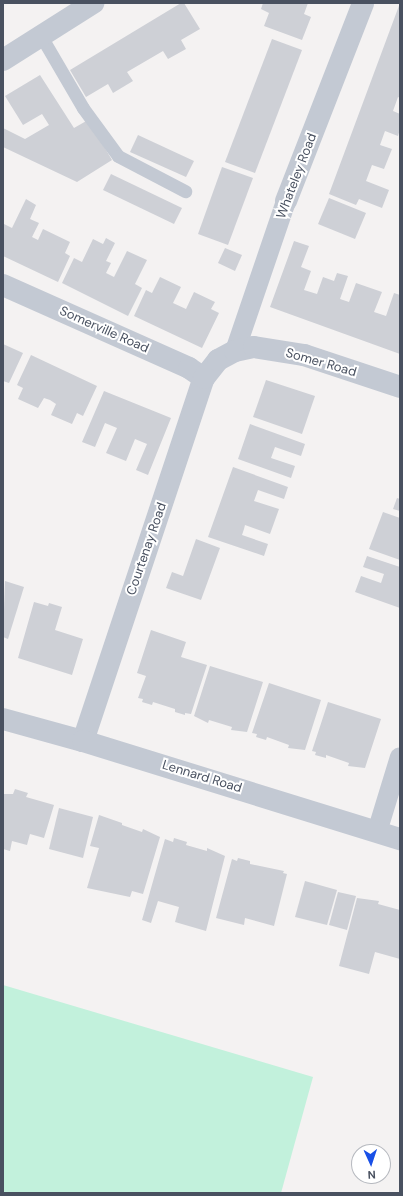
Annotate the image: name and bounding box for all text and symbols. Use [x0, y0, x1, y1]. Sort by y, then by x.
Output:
street label: Whateley Road [274, 131, 320, 221]
street label: Somerville Road [57, 303, 151, 357]
street label: Somer Road [284, 345, 358, 381]
street label: Courtenay Road [124, 501, 170, 597]
street label: Lennard Road [160, 757, 244, 797]
north arrow [351, 1144, 391, 1184]
text: N [367, 1168, 376, 1182]

